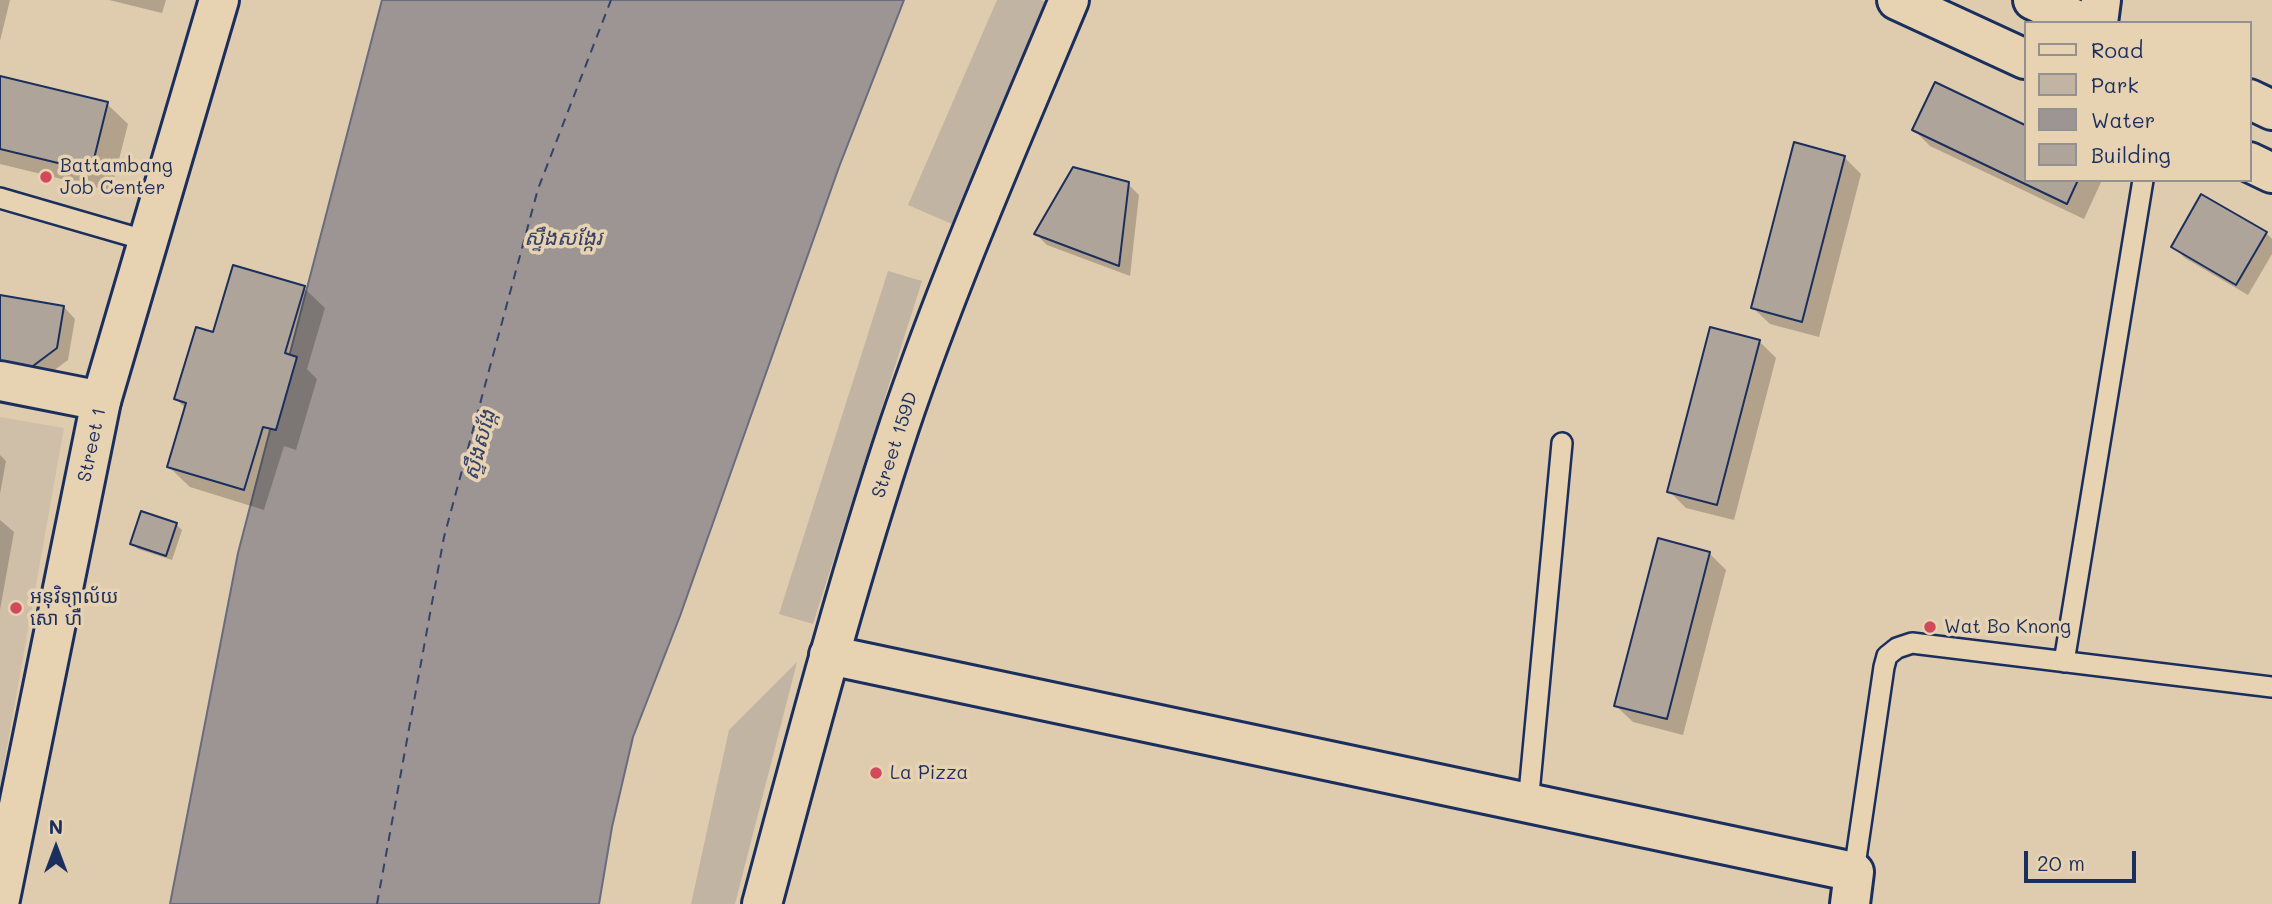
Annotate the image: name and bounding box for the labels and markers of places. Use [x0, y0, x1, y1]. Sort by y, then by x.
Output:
place label: Battambang Job Center [60, 155, 173, 199]
marker: Battambang Job Center [38, 169, 54, 185]
place label: អនុវិទ្យាល័យ សោ ហឺ [30, 586, 118, 630]
marker: អនុវិទ្យាល័យ សោ ហឺ [8, 600, 24, 616]
place label: Wat Bo Knong [1944, 616, 2071, 638]
marker: Wat Bo Knong [1922, 619, 1938, 635]
place label: La Pizza [890, 762, 968, 784]
marker: La Pizza [868, 765, 884, 781]

